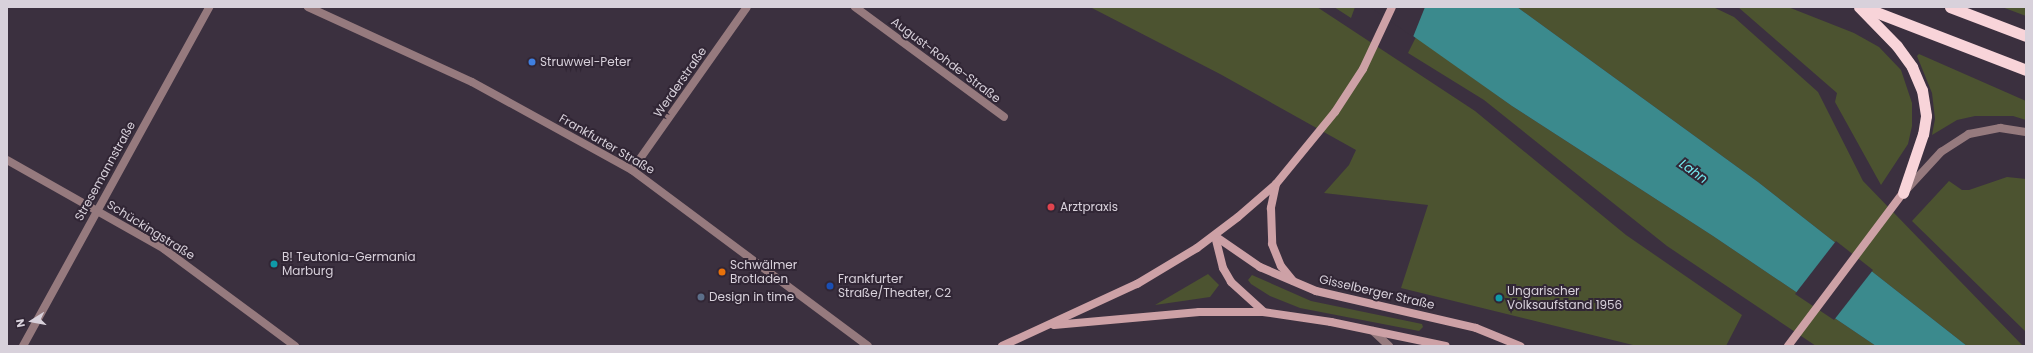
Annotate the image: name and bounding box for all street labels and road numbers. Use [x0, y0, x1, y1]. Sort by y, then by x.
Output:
street label: August-Rohde-Straße [888, 14, 1004, 106]
street label: Werderstraße [650, 44, 710, 120]
street label: Frankfurter Straße [557, 111, 657, 177]
street label: Stresemannstraße [72, 119, 138, 223]
street label: Schückingstraße [104, 197, 198, 263]
street label: Gisselberger Straße [1318, 272, 1436, 312]

